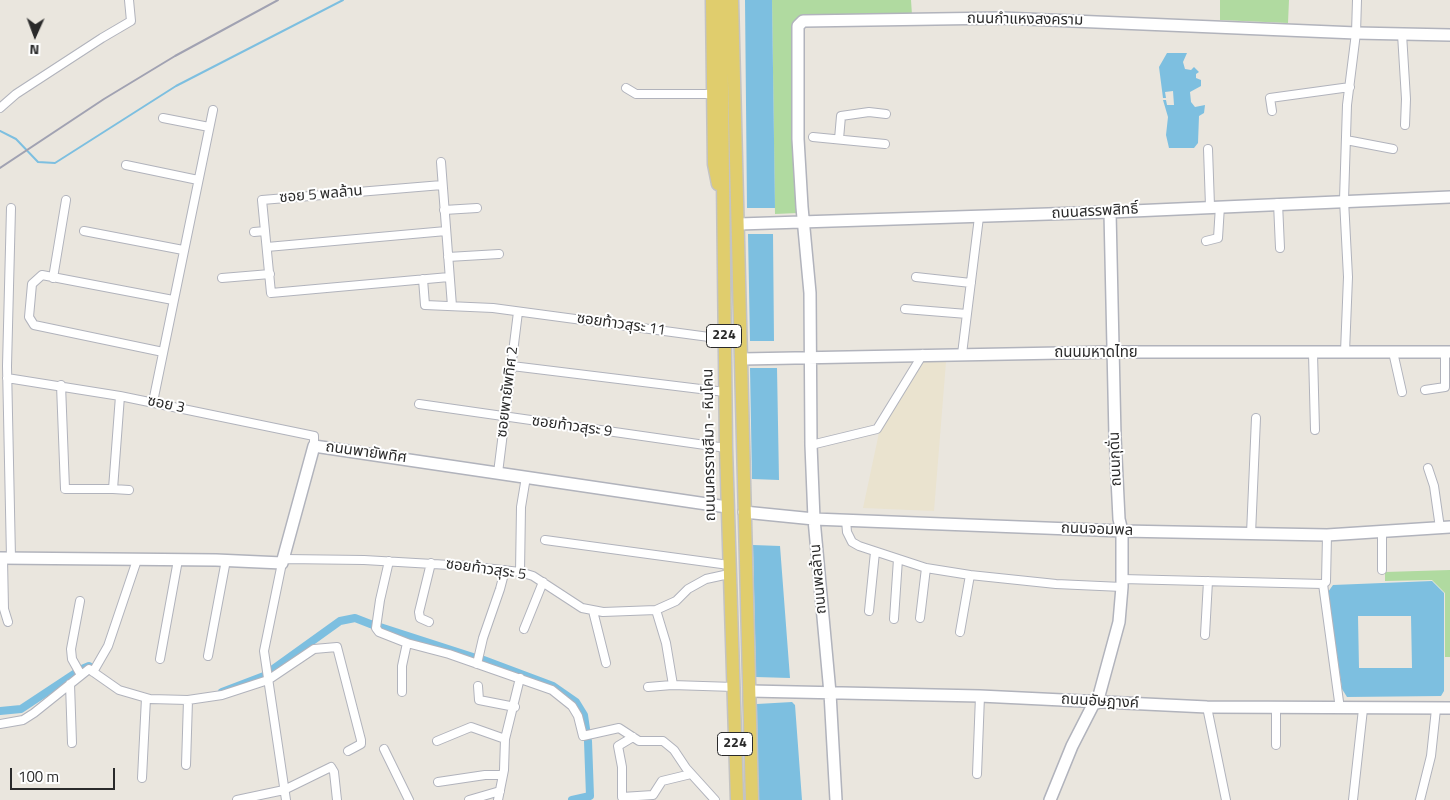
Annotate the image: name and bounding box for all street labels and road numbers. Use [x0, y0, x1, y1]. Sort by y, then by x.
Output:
street label: ถนนกำแหงสงคราม [967, 10, 1083, 30]
street label: ซอย 5 พลล้าน [279, 182, 363, 208]
street label: ถนนสรรพสิทธิ์ [1051, 201, 1139, 223]
street label: ซอยท้าวสุระ 11 [575, 310, 667, 340]
road number: 224 [706, 324, 742, 348]
street label: ถนนมหาดไทย [1054, 344, 1138, 362]
street label: ซอยพายัพทิศ 2 [493, 345, 523, 439]
street label: ถนนนครราชสีมา - หินโคน [700, 368, 720, 522]
street label: ซอย 3 [146, 392, 186, 418]
street label: ซอยท้าวสุระ 9 [531, 412, 613, 442]
street label: ถนนกุดั่น [1106, 431, 1126, 487]
street label: ถนนพายัพทิศ [324, 438, 408, 468]
street label: ถนนจอมพล [1061, 520, 1133, 540]
street label: ถนนพลล้าน [807, 543, 831, 615]
street label: ซอยท้าวสุระ 5 [445, 555, 527, 585]
street label: ถนนอัษฎางค์ [1061, 691, 1139, 713]
road number: 224 [718, 732, 752, 756]

